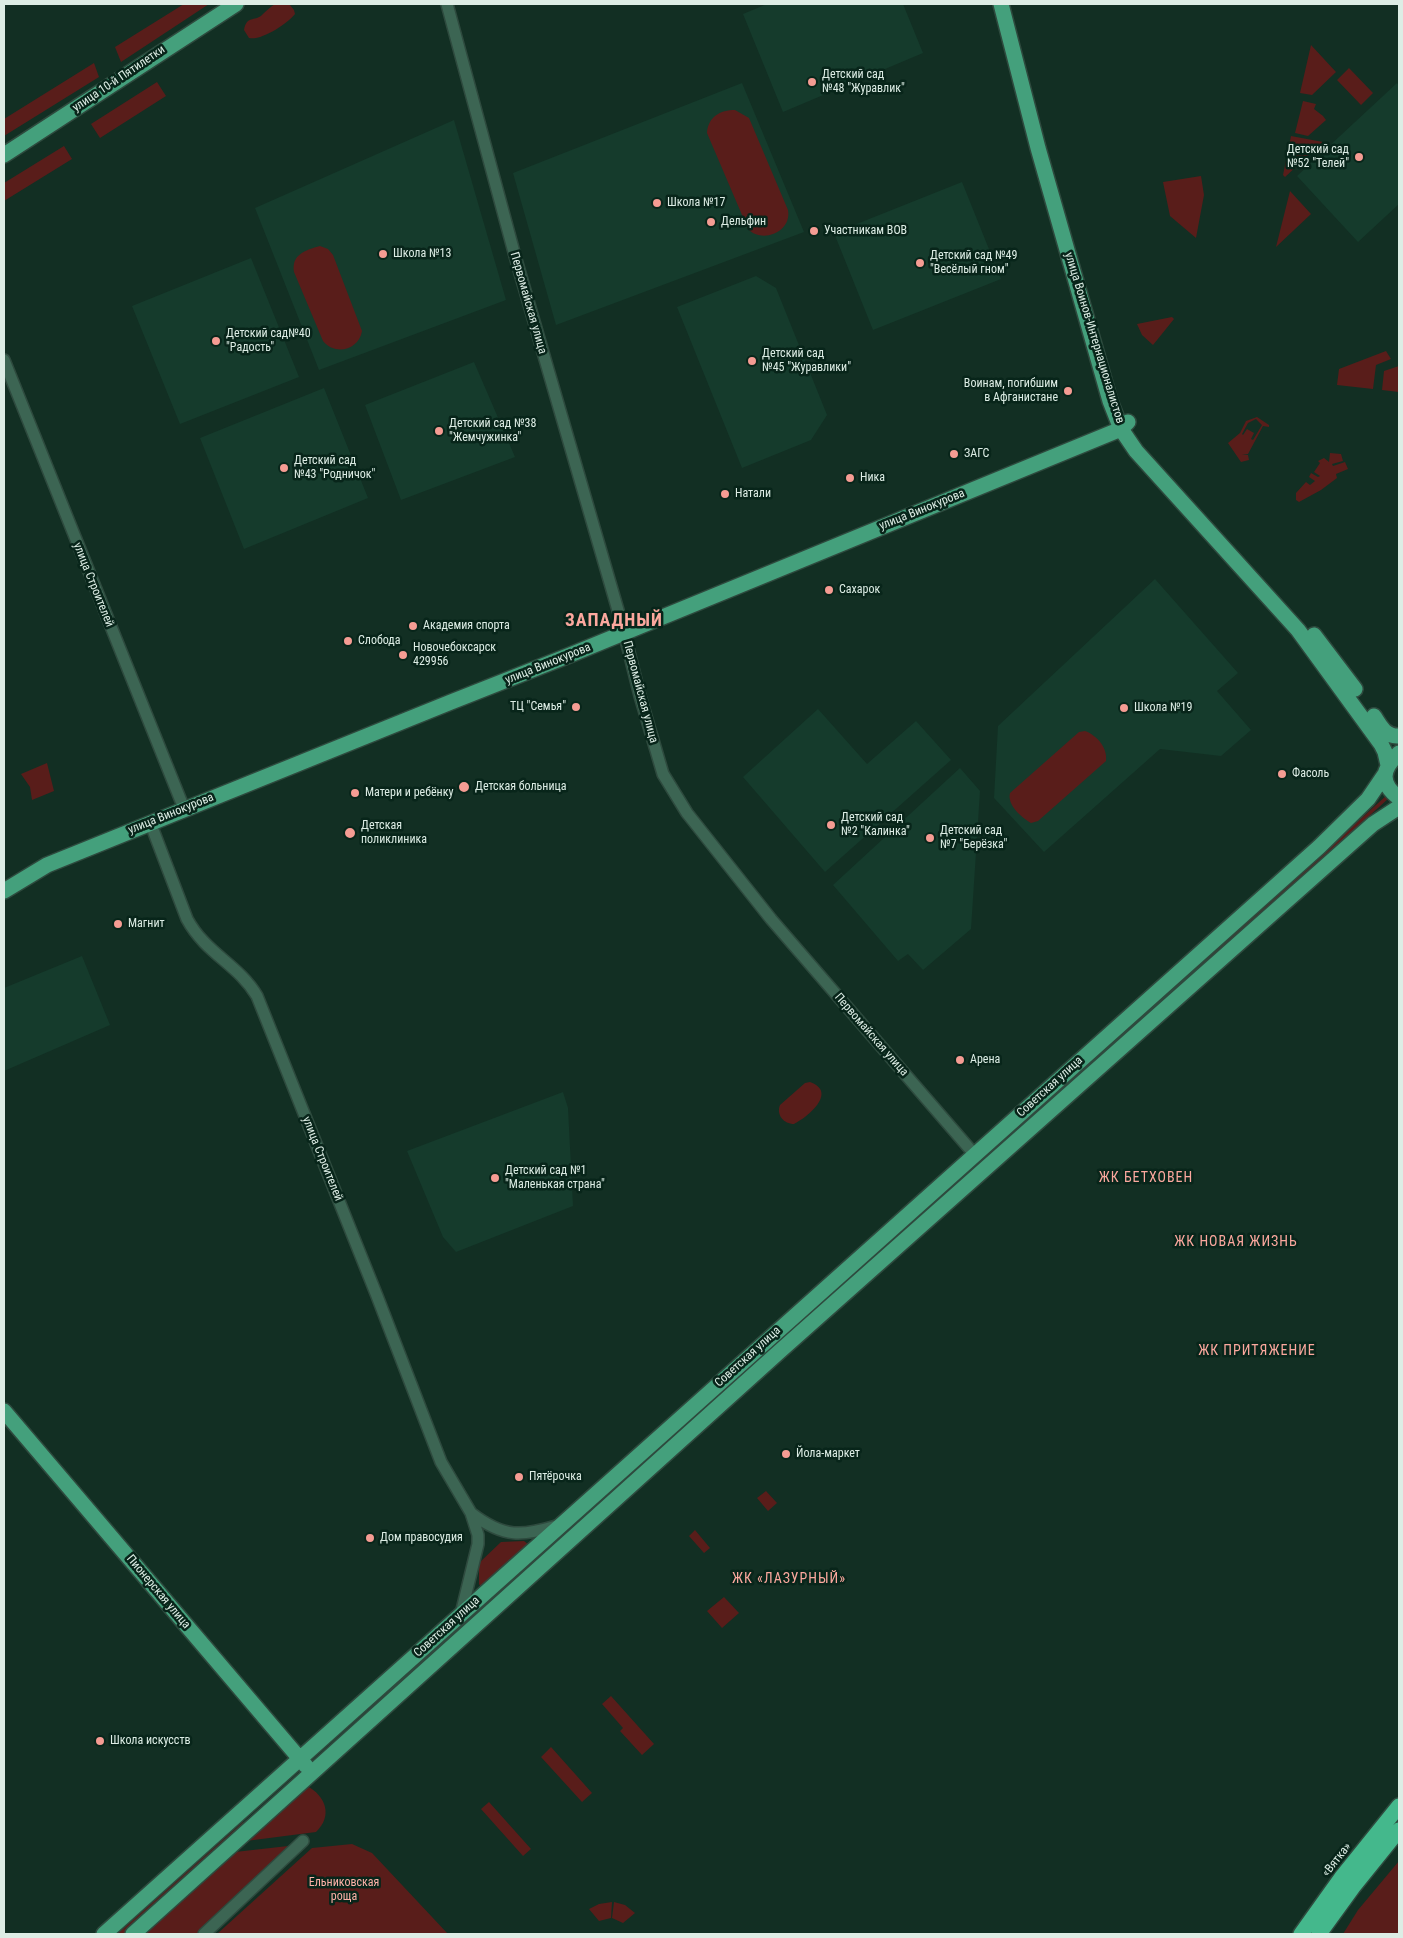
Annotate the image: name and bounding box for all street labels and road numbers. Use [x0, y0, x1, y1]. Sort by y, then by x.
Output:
street label: улица 10-й Пятилетки [70, 43, 168, 115]
street label: Первомайская улица [507, 250, 549, 356]
street label: улица Воинов-Интернационалистов [1061, 251, 1127, 425]
street label: улица Винокурова [877, 486, 967, 534]
street label: улица Строителей [69, 541, 117, 629]
street label: Первомайская улица [619, 639, 661, 745]
street label: улица Винокурова [503, 640, 593, 688]
street label: улица Винокурова [126, 790, 216, 838]
street label: Первомайская улица [831, 991, 911, 1079]
street label: Советская улица [1014, 1054, 1086, 1120]
street label: улица Строителей [298, 1115, 346, 1203]
street label: Советская улица [712, 1324, 784, 1390]
street label: Пионерская улица [123, 1552, 193, 1632]
street label: Советская улица [411, 1594, 483, 1660]
street label: «Вятка» [1319, 1840, 1355, 1880]

